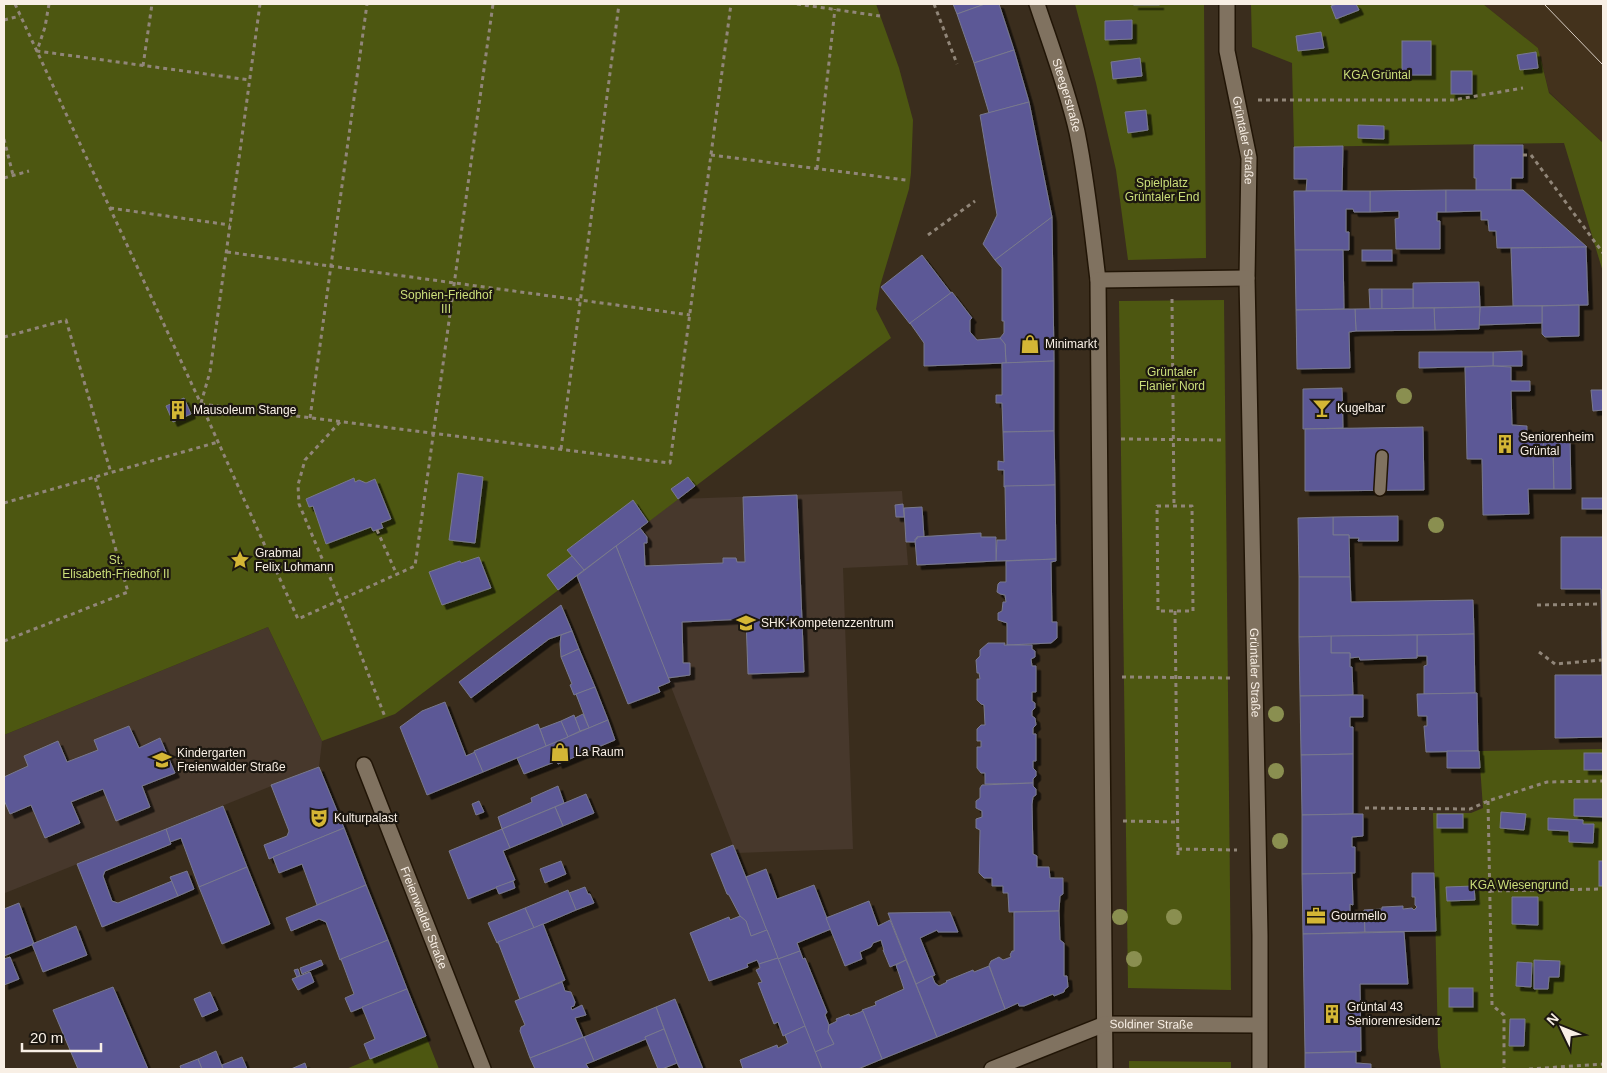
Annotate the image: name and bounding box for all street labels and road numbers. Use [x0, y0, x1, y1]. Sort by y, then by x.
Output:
street label: Steegerstraße [1049, 57, 1084, 134]
street label: Grüntaler Straße [1229, 95, 1256, 185]
street label: Grüntaler Straße [1247, 628, 1263, 718]
street label: Freienwalder Straße [397, 864, 450, 971]
street label: Soldiner Straße [1110, 1017, 1193, 1032]

